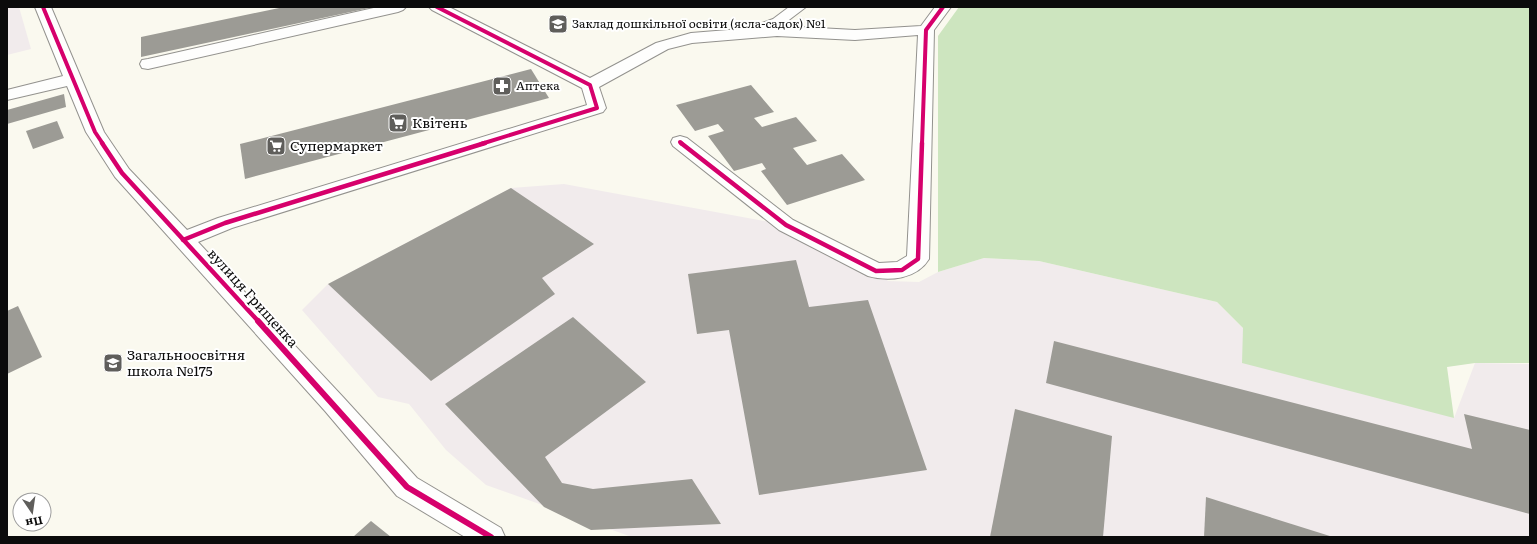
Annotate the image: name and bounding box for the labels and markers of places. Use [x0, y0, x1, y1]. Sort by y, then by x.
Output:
school or university icon: Заклад дошкільної освіти (ясла-садок) №1 [547, 13, 569, 35]
place label: Заклад дошкільної освіти (ясла-садок) №1 [572, 14, 826, 32]
pharmacy icon: Аптека [491, 75, 513, 97]
place label: Аптека [516, 76, 560, 94]
supermarket icon: Квітень [387, 112, 409, 134]
place label: Квітень [412, 112, 468, 132]
supermarket icon: Супермаркет [265, 135, 287, 157]
place label: Супермаркет [290, 135, 383, 155]
place label: Загальноосвітня школа №175 [127, 344, 245, 380]
school or university icon: Загальноосвітня школа №175 [102, 352, 124, 374]

